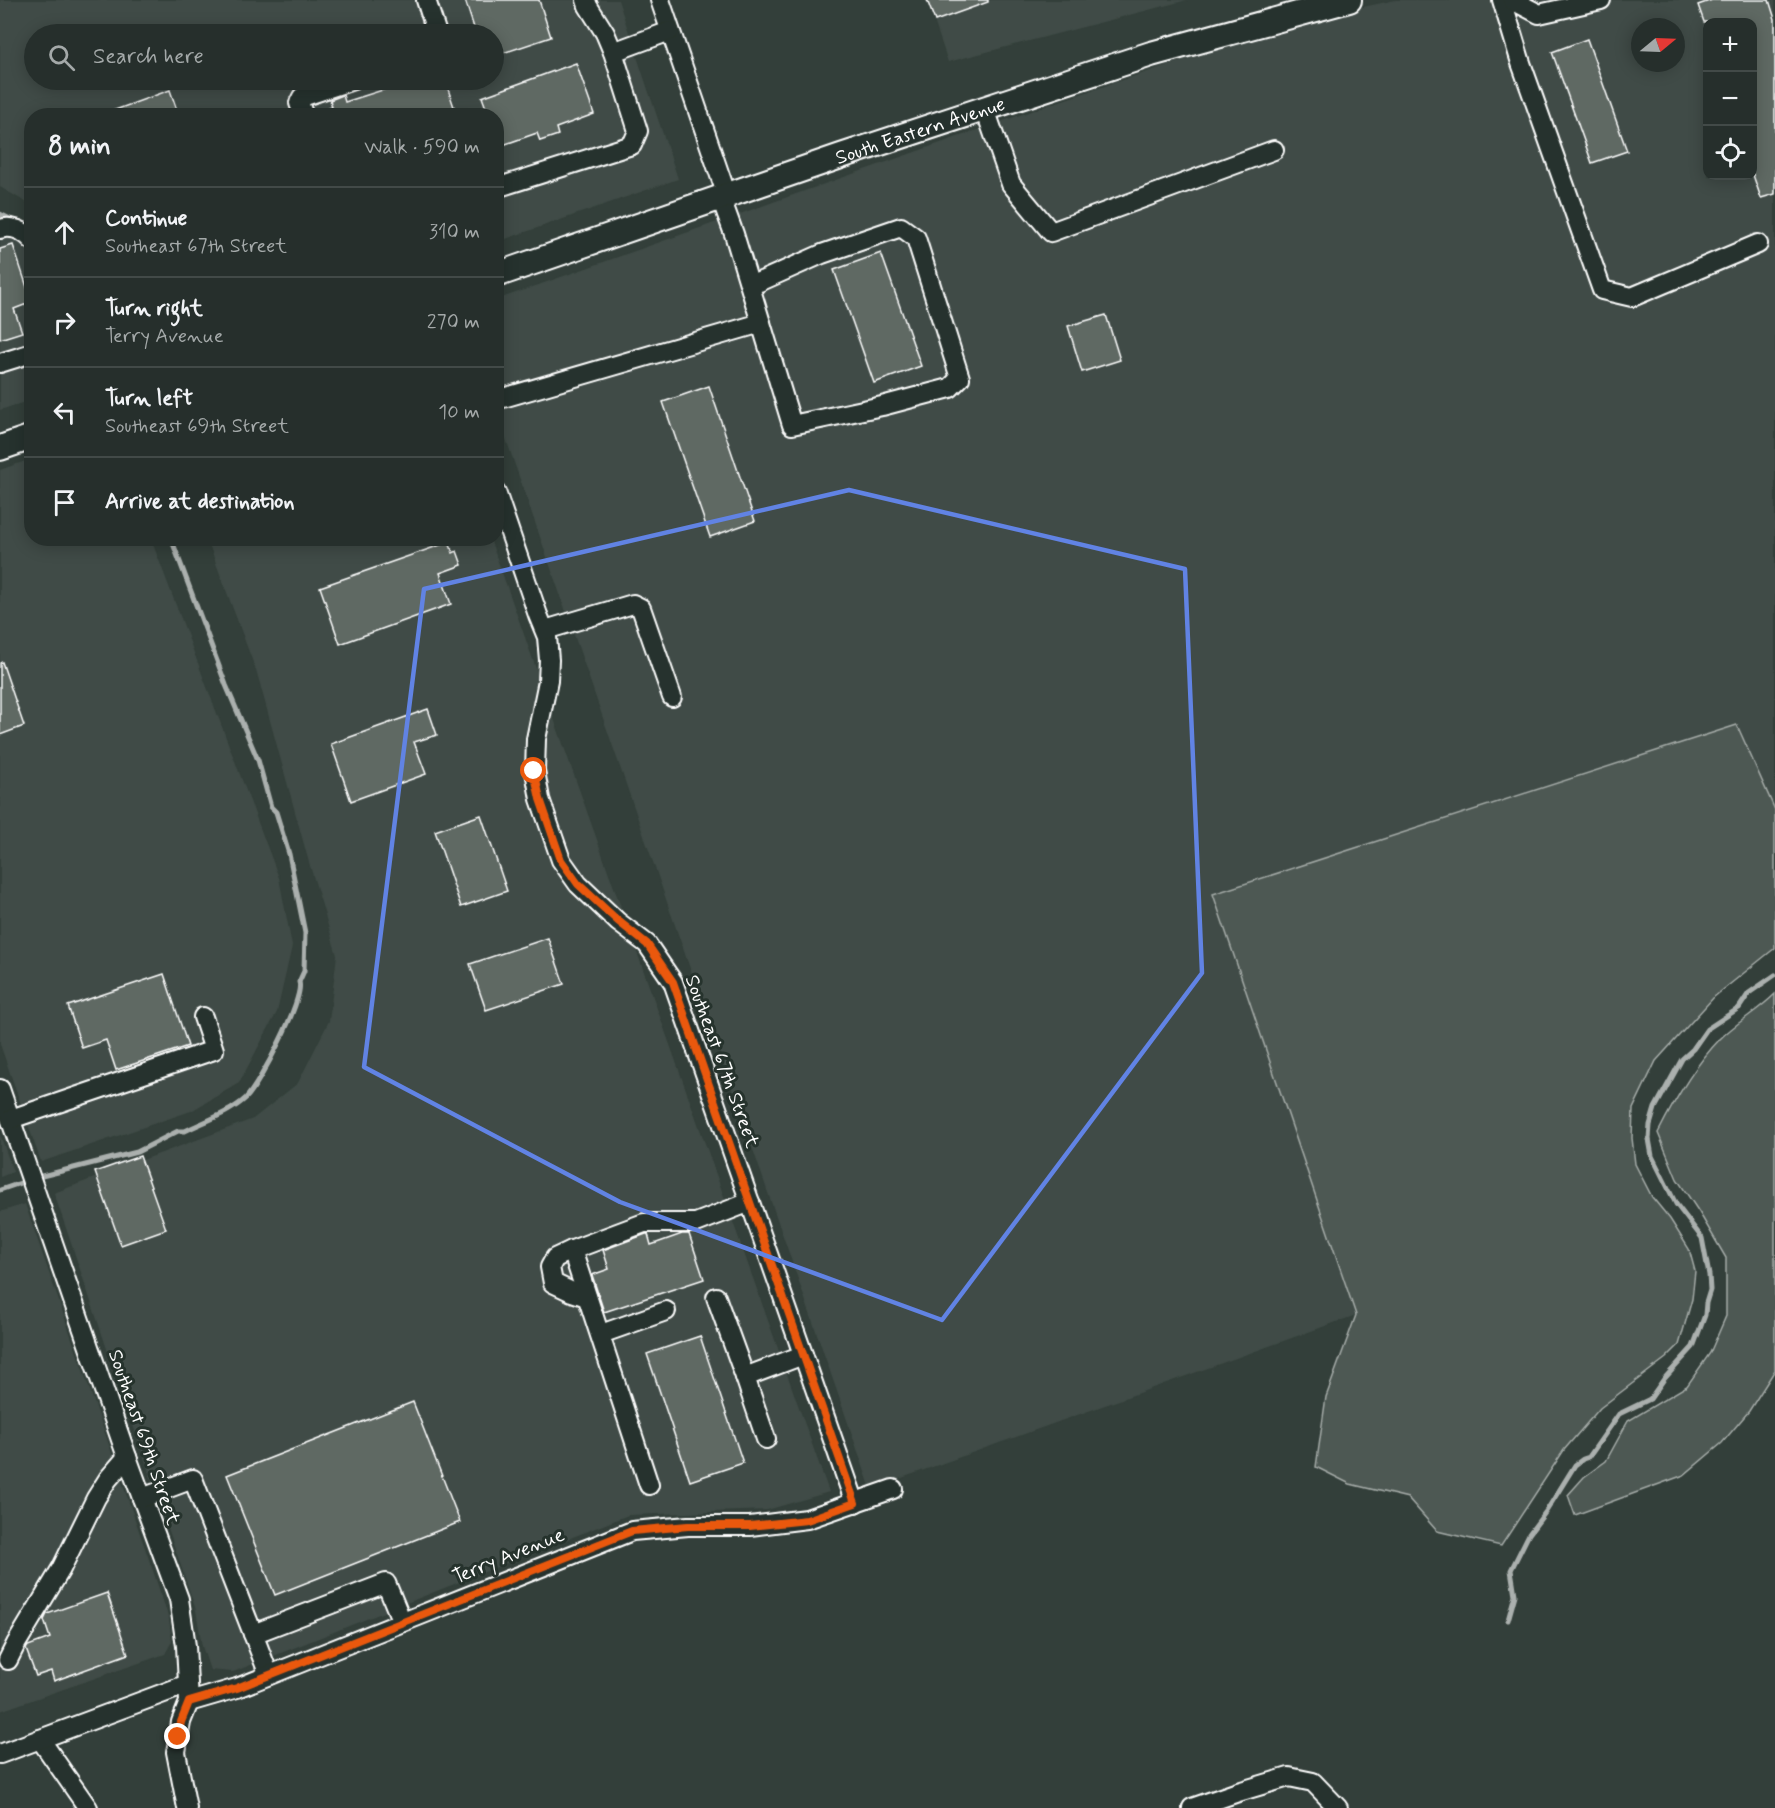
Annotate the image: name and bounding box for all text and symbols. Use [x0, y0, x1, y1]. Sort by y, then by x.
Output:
north arrow [1631, 18, 1685, 72]
map controls [1703, 18, 1757, 180]
button: + [1703, 18, 1757, 72]
search box [24, 24, 504, 90]
icon: search [45, 41, 78, 74]
text: Search here [93, 43, 204, 71]
button: − [1703, 72, 1757, 126]
street label: South Eastern Avenue [832, 91, 1009, 172]
button: locate [1703, 126, 1757, 180]
text: 8 min [48, 130, 111, 164]
text: Walk · 590 m [364, 134, 480, 161]
text: Continue [105, 205, 187, 233]
icon: ahead [48, 216, 81, 249]
text: 310 m [429, 219, 480, 246]
text: Southeast 67th Street [105, 233, 287, 260]
text: Turn right [105, 295, 203, 323]
icon: right [48, 306, 81, 339]
text: 270 m [427, 309, 480, 336]
text: Terry Avenue [105, 323, 224, 350]
text: Turn left [105, 385, 193, 413]
icon: left [48, 396, 81, 429]
text: 10 m [438, 399, 480, 426]
text: Southeast 69th Street [105, 413, 289, 440]
icon: arrive [48, 486, 81, 519]
text: Arrive at destination [105, 488, 295, 516]
route start [520, 757, 546, 783]
street label: Southeast 67th Street [678, 971, 765, 1152]
street label: Southeast 69th Street [101, 1346, 186, 1529]
street label: Terry Avenue [449, 1522, 569, 1591]
route end [164, 1723, 190, 1749]

